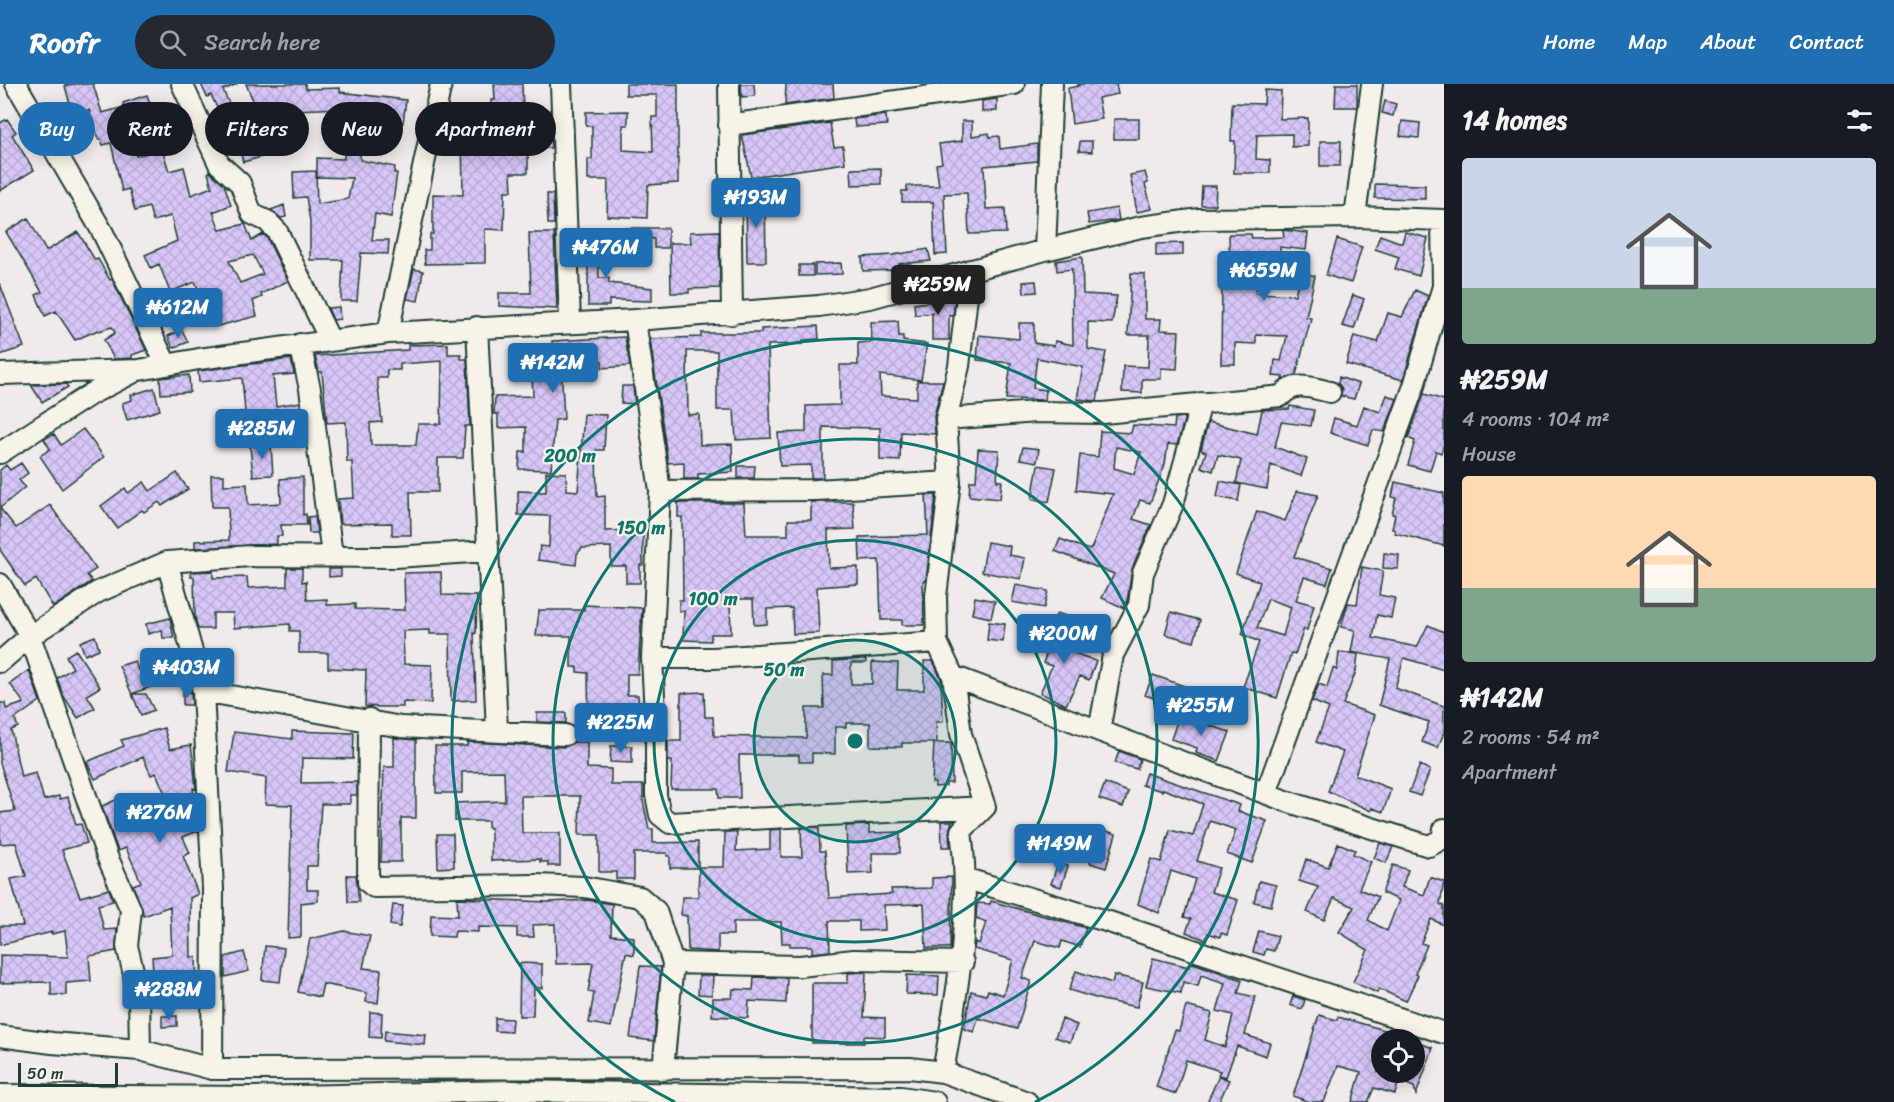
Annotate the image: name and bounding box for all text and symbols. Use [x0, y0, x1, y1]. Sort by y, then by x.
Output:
search box [135, 15, 555, 69]
text: Roofr [30, 18, 99, 67]
text: Search here [204, 23, 320, 62]
text: Home [1543, 23, 1595, 61]
text: Map [1628, 23, 1667, 61]
text: About [1700, 23, 1757, 61]
text: Contact [1790, 23, 1864, 61]
icon: search [156, 26, 189, 59]
text: 14 homes [1462, 97, 1567, 143]
chip: Buy [18, 102, 95, 156]
chip: Rent [107, 102, 193, 156]
chip: Filters [205, 102, 309, 156]
chip: New [321, 102, 403, 156]
chip: Apartment [415, 102, 556, 156]
icon: filters [1843, 104, 1876, 137]
pin: ₦193M [714, 178, 798, 229]
text: ₦193M [725, 180, 787, 215]
icon: home [1615, 197, 1723, 305]
pin: ₦476M [564, 228, 648, 279]
text: ₦476M [574, 230, 638, 265]
pin: ₦659M [1222, 251, 1306, 302]
text: ₦659M [1231, 253, 1297, 288]
pin: ₦259M [896, 265, 980, 316]
text: ₦259M [905, 267, 971, 302]
pin: ₦612M [136, 288, 220, 339]
text: ₦612M [147, 290, 209, 325]
pin: ₦142M [511, 343, 595, 394]
text: ₦142M [522, 345, 584, 380]
text: ₦259M [1462, 356, 1547, 402]
text: 4 rooms · 104 m² [1462, 402, 1610, 437]
pin: ₦285M [220, 409, 304, 460]
text: ₦285M [229, 411, 295, 446]
text: House [1462, 437, 1516, 472]
text: 200 m [543, 440, 596, 472]
text: 150 m [617, 512, 665, 544]
icon: home [1615, 515, 1723, 623]
text: 100 m [689, 583, 738, 615]
pin: ₦200M [1022, 614, 1106, 665]
text: ₦200M [1031, 616, 1097, 651]
pin: ₦403M [145, 648, 229, 699]
text: ₦403M [154, 650, 220, 685]
text: 50 m [764, 654, 805, 686]
text: ₦142M [1462, 674, 1543, 720]
pin: ₦255M [1159, 686, 1243, 737]
text: ₦255M [1168, 688, 1234, 723]
pin: ₦225M [579, 703, 663, 754]
text: ₦225M [589, 705, 653, 740]
text: 2 rooms · 54 m² [1462, 720, 1600, 755]
centre of rings [845, 731, 865, 751]
text: Apartment [1462, 755, 1556, 790]
pin: ₦276M [118, 793, 202, 844]
text: ₦276M [128, 795, 192, 830]
pin: ₦149M [1018, 824, 1102, 875]
text: ₦149M [1029, 826, 1091, 861]
pin: ₦288M [127, 970, 211, 1021]
text: ₦288M [136, 972, 202, 1007]
map controls [1371, 1029, 1425, 1083]
button: locate [1371, 1029, 1425, 1083]
text: 50 m [27, 1059, 63, 1088]
scale bar [18, 1060, 118, 1088]

